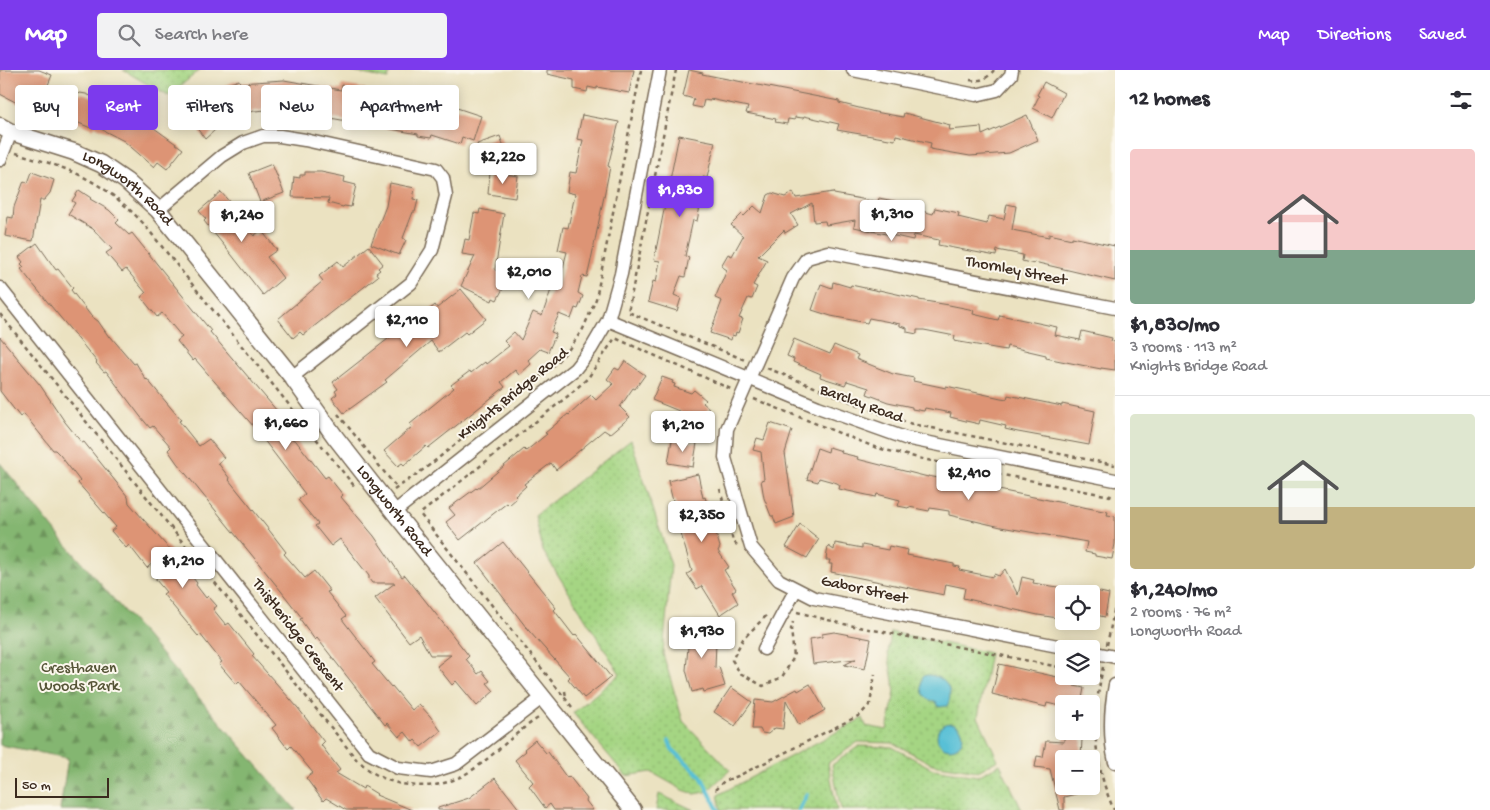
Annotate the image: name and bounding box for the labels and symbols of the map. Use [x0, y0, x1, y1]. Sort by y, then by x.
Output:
pin: $2,220 [462, 142, 544, 185]
street label: Longworth Road [79, 147, 178, 231]
pin: $1,830 [639, 176, 721, 218]
pin: $1,240 [201, 200, 283, 243]
pin: $1,310 [851, 200, 933, 242]
street label: Thornley Street [963, 253, 1070, 291]
pin: $2,010 [488, 258, 570, 300]
pin: $2,110 [366, 306, 448, 348]
street label: Knights Bridge Road [455, 344, 574, 445]
street label: Barclay Road [816, 381, 907, 429]
pin: $1,660 [245, 408, 327, 451]
pin: $1,210 [642, 410, 724, 453]
pin: $2,410 [928, 458, 1010, 501]
street label: Longworth Road [352, 462, 437, 562]
pin: $2,350 [661, 500, 743, 543]
pin: $1,210 [142, 546, 224, 589]
street label: Gabor Street [819, 573, 910, 610]
street label: Thistleridge Crescent [246, 575, 348, 698]
pin: $1,930 [661, 616, 743, 659]
park label: Cresthaven Woods Park [39, 660, 121, 697]
scale bar [15, 775, 109, 798]

